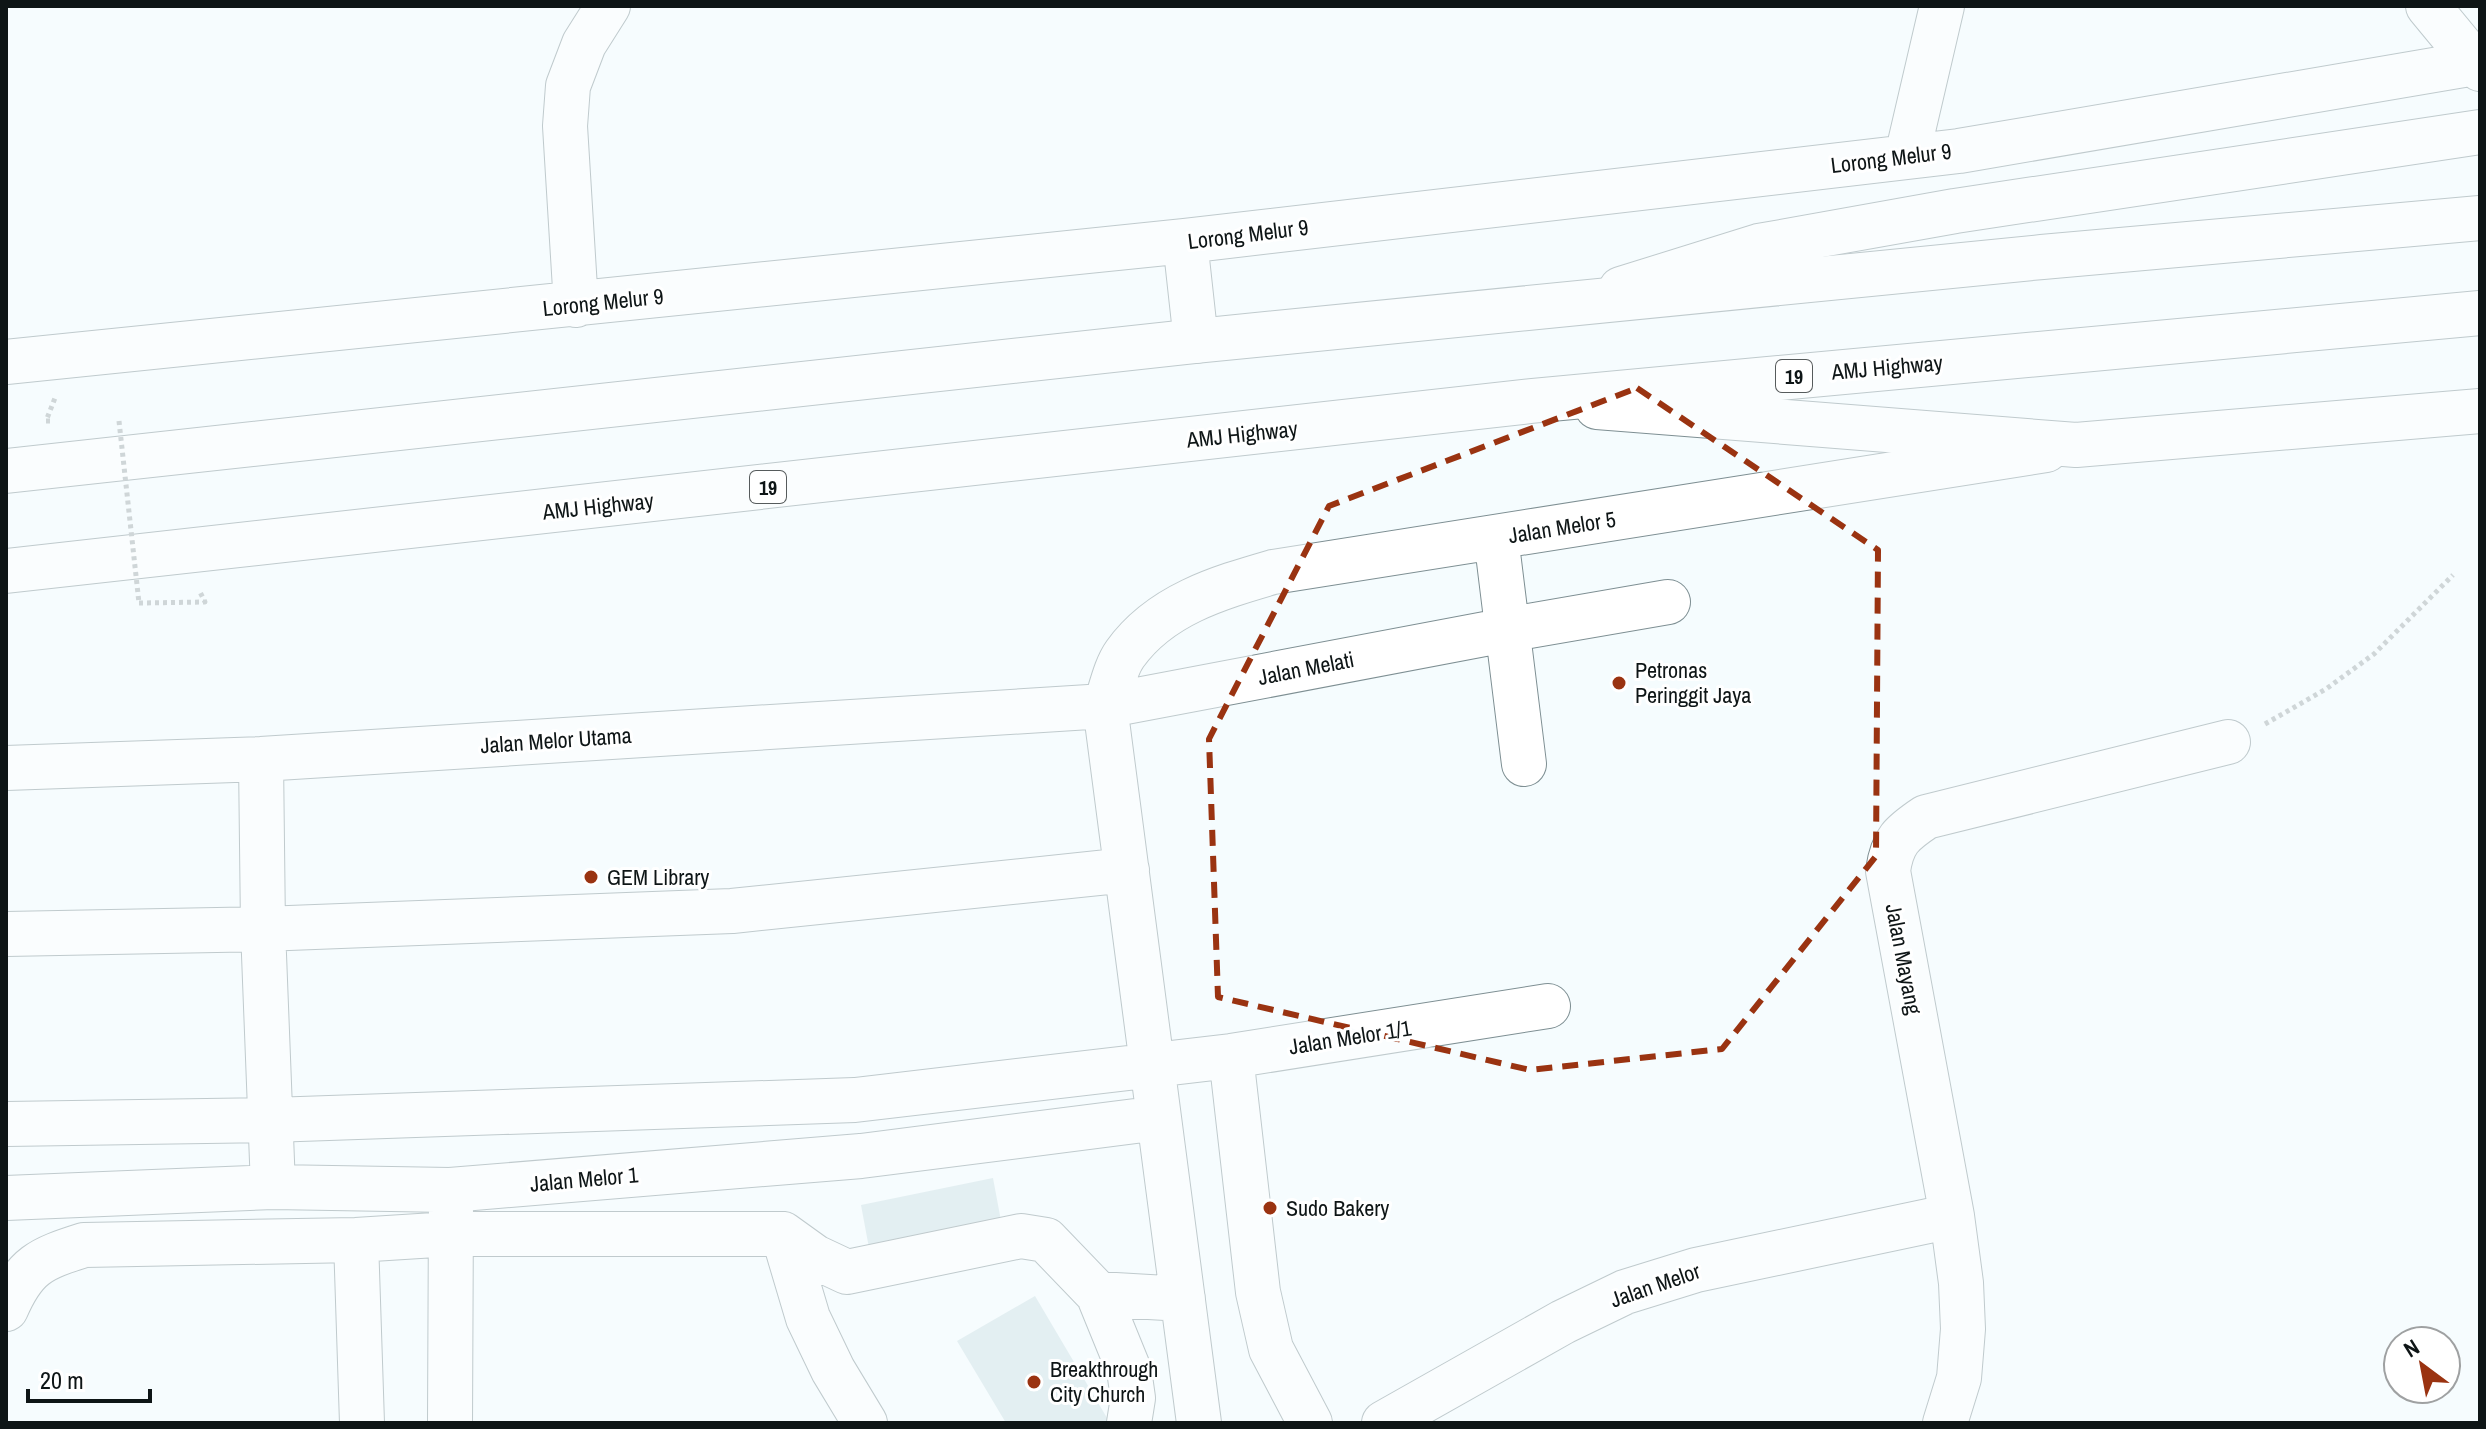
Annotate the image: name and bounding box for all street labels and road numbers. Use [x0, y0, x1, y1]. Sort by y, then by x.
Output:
street label: Lorong Melur 9 [1829, 136, 1953, 180]
street label: Lorong Melur 9 [1186, 212, 1310, 256]
street label: Lorong Melur 9 [541, 281, 665, 323]
street label: AMJ Highway [1829, 347, 1944, 387]
road number: 19 [1776, 360, 1812, 392]
street label: AMJ Highway [1184, 413, 1299, 455]
road number: 19 [750, 471, 786, 503]
street label: AMJ Highway [540, 485, 655, 527]
street label: Jalan Melor 5 [1506, 504, 1618, 550]
street label: Jalan Melati [1255, 644, 1357, 692]
street label: Jalan Melor Utama [479, 720, 633, 760]
street label: Jalan Mayang [1879, 901, 1929, 1017]
street label: Jalan Melor 1/1 [1287, 1013, 1413, 1061]
street label: Jalan Melor 1 [529, 1159, 639, 1199]
street label: Jalan Melor [1606, 1256, 1704, 1314]

